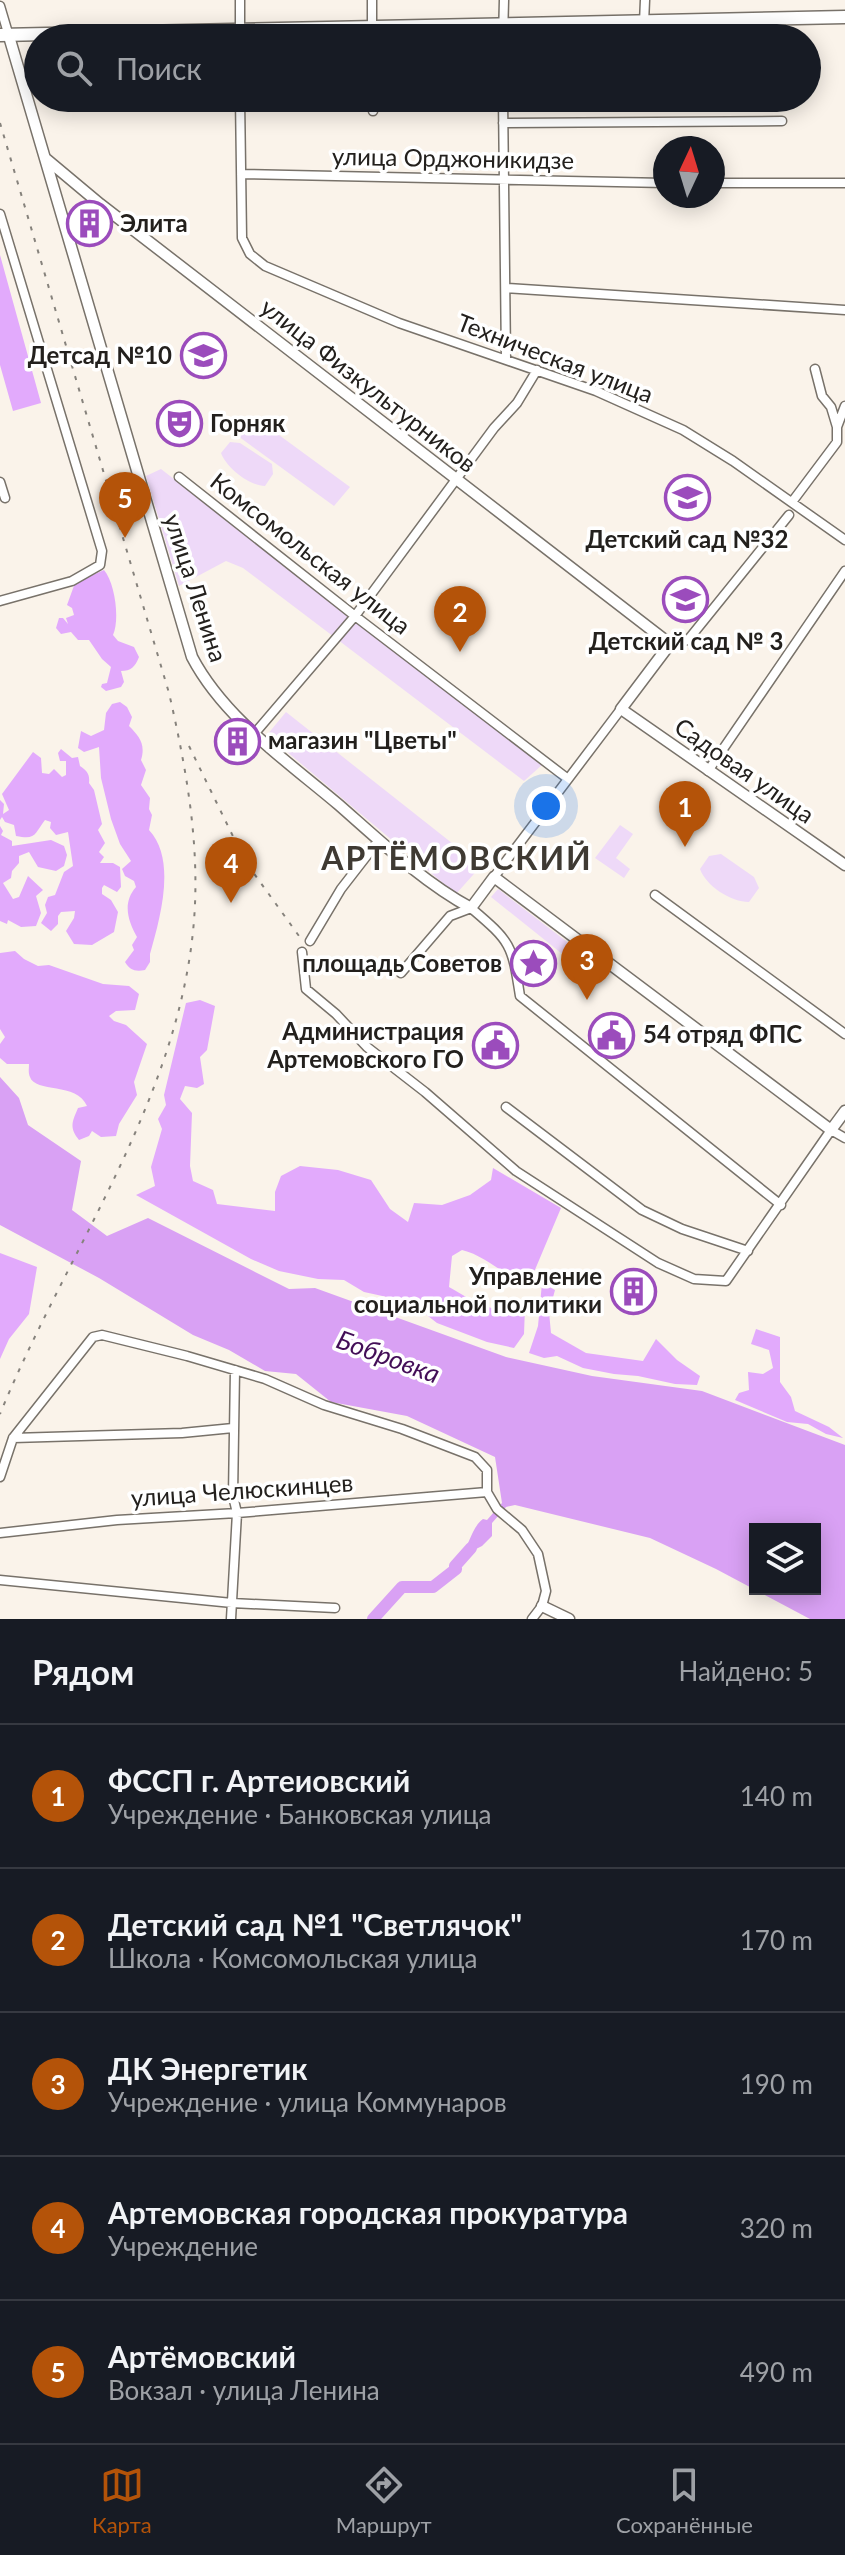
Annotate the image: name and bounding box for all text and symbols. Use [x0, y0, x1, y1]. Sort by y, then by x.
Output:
search box [24, 24, 821, 112]
icon: search [52, 46, 96, 90]
text: Поиск [116, 50, 202, 86]
north arrow [653, 136, 725, 208]
street label: улица Орджоникидзе [332, 141, 574, 174]
building icon: Элита [65, 200, 113, 248]
place label: Элита [120, 208, 188, 237]
street label: улица Физкультурников [256, 292, 482, 478]
street label: Техническая улица [454, 307, 658, 408]
school or university icon: Детсад №10 [179, 332, 227, 380]
place label: Детсад №10 [28, 340, 172, 369]
theatre icon: Горняк [155, 400, 203, 448]
place label: Горняк [210, 408, 285, 437]
street label: Комсомольская улица [205, 466, 417, 640]
pin: 5 [99, 472, 151, 538]
school or university icon: Детский сад №32 [663, 474, 711, 522]
street label: улица Ленина [159, 510, 234, 665]
place label: Детский сад №32 [586, 524, 788, 553]
school or university icon: Детский сад № 3 [662, 576, 710, 624]
pin: 2 [434, 586, 486, 652]
place label: Детский сад № 3 [589, 626, 783, 655]
street label: Садовая улица [670, 711, 820, 829]
building icon: магазин "Цветы" [213, 717, 261, 765]
place label: магазин "Цветы" [268, 725, 457, 754]
pin: 1 [659, 781, 711, 847]
your location [526, 786, 566, 826]
pin: 4 [205, 837, 257, 903]
district label: АРТЁМОВСКИЙ [320, 838, 593, 877]
pin: 3 [561, 934, 613, 1000]
place icon: площадь Советов [509, 940, 557, 988]
place label: площадь Советов [302, 948, 502, 977]
public building icon: 54 отряд ФПС [588, 1011, 636, 1059]
place label: Администрация Артемовского ГО [266, 1016, 464, 1073]
place label: 54 отряд ФПС [643, 1019, 802, 1048]
public building icon: Администрация Артемовского ГО [471, 1022, 519, 1070]
place label: Управление социальной политики [354, 1261, 602, 1318]
building icon: Управление социальной политики [609, 1267, 657, 1315]
water label: Бобровка [332, 1323, 444, 1389]
street label: улица Челюскинцев [130, 1467, 354, 1512]
map controls [749, 1523, 821, 1595]
button: layers [749, 1523, 821, 1595]
text: Рядом [32, 1651, 134, 1692]
text: Найдено: 5 [678, 1655, 813, 1687]
text: ФССП г. Артеиовский [108, 1762, 410, 1798]
text: 1 [50, 1780, 66, 1812]
text: 140 m [740, 1780, 813, 1812]
text: Учреждение · Банковская улица [108, 1798, 491, 1830]
text: Детский сад №1 "Светлячок" [108, 1906, 522, 1942]
text: 2 [50, 1924, 66, 1956]
text: 170 m [740, 1924, 813, 1956]
text: Школа · Комсомольская улица [108, 1942, 477, 1974]
text: ДК Энергетик [108, 2050, 308, 2086]
text: 3 [50, 2068, 66, 2100]
text: 190 m [740, 2068, 813, 2100]
text: Учреждение · улица Коммунаров [108, 2086, 507, 2118]
text: Артемовская городская прокуратура [108, 2194, 628, 2230]
text: 4 [50, 2212, 66, 2244]
text: 320 m [740, 2212, 813, 2244]
text: Учреждение [108, 2230, 258, 2262]
text: Артёмовский [108, 2338, 296, 2374]
text: 5 [50, 2356, 66, 2388]
text: 490 m [740, 2356, 813, 2388]
text: Вокзал · улица Ленина [108, 2374, 380, 2406]
tab: Карта [92, 2463, 152, 2538]
tab: Маршрут [336, 2463, 432, 2538]
tab: Сохранённые [616, 2463, 753, 2538]

